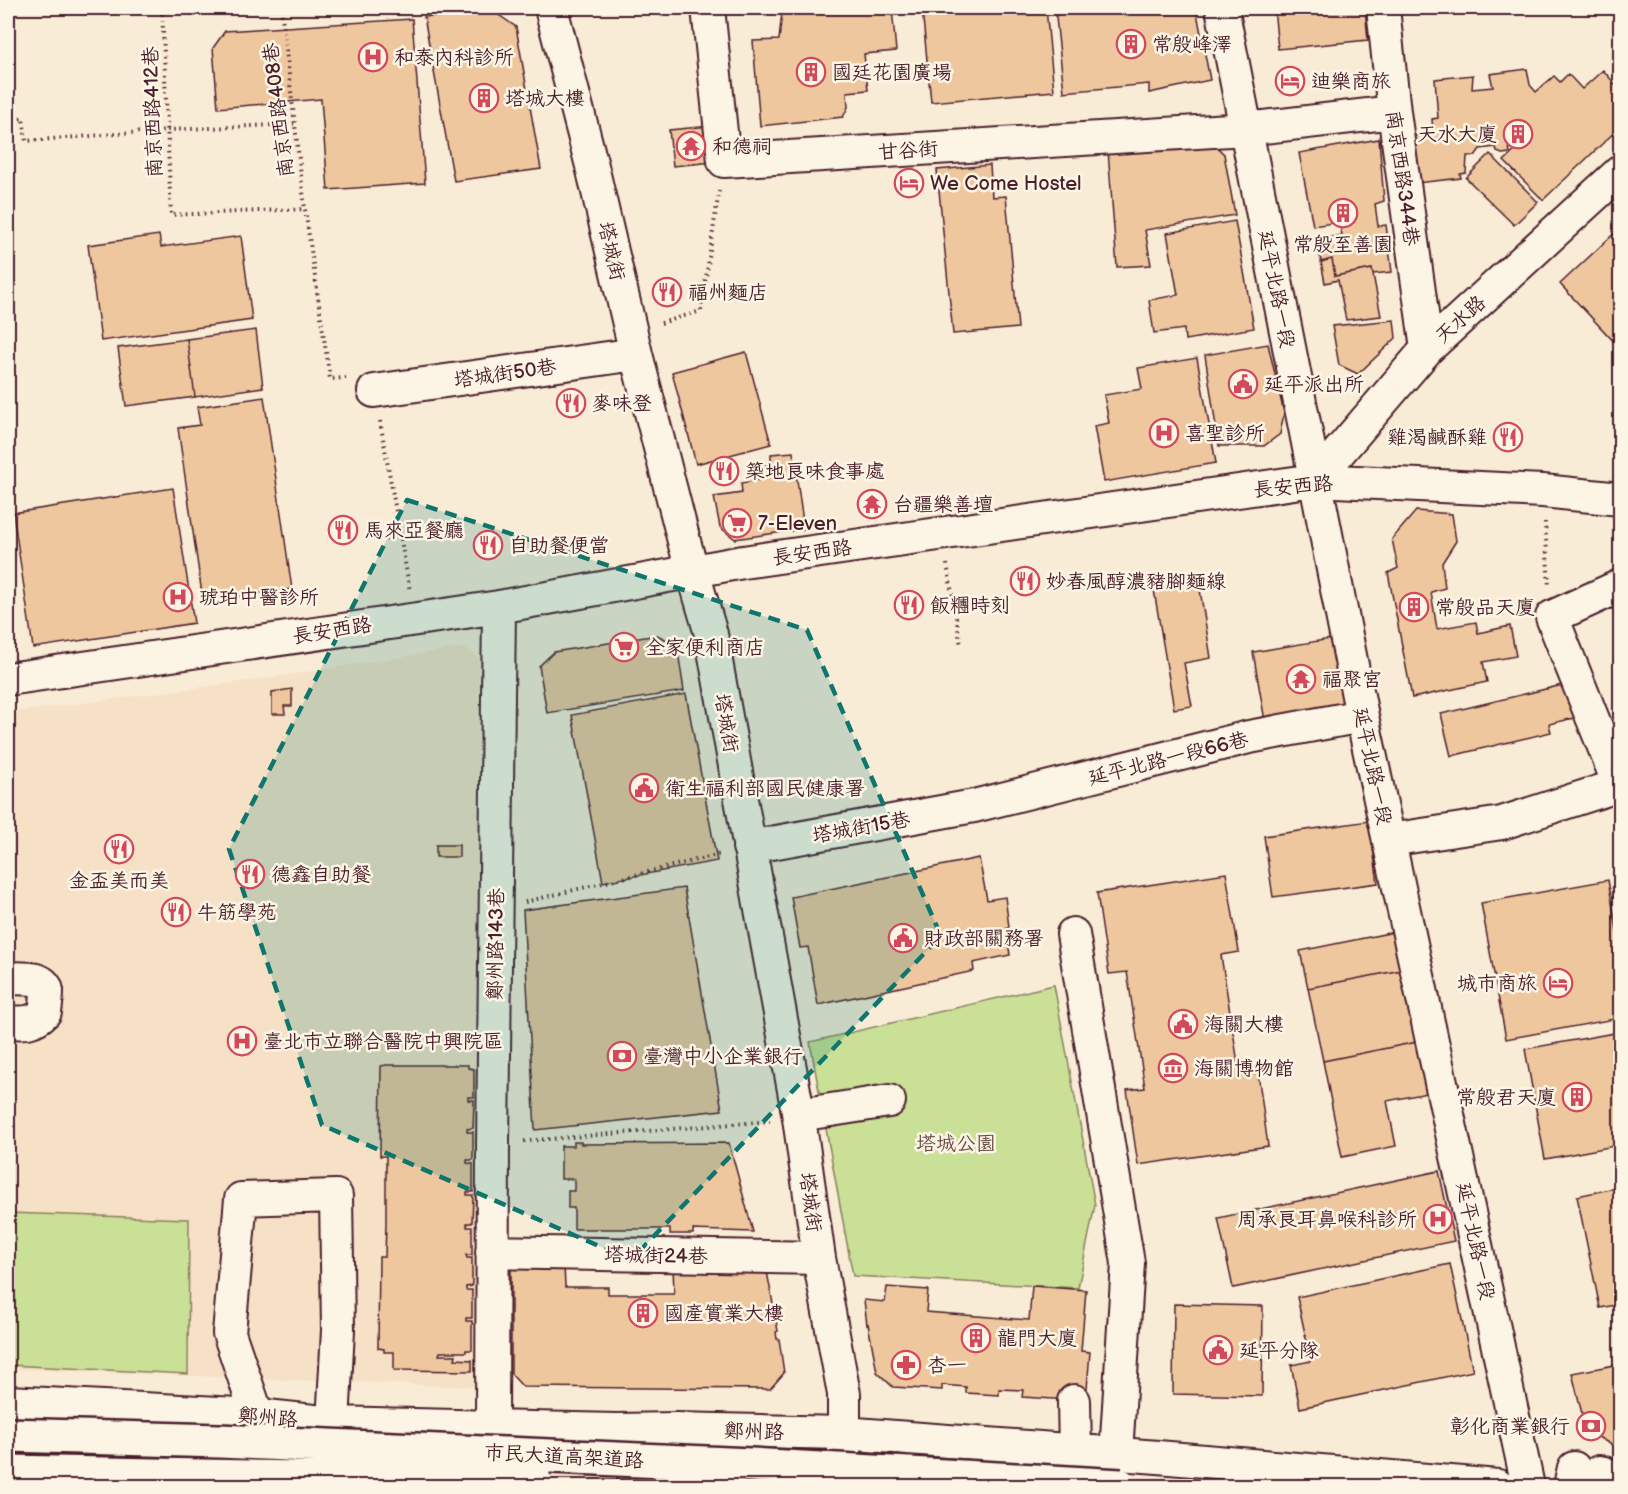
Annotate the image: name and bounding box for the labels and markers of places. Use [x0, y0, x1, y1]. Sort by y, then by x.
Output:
building icon: 常殷峰澤 [1115, 28, 1147, 60]
place label: 常殷峰澤 [1152, 33, 1232, 57]
hospital icon: 和泰內科診所 [357, 41, 389, 73]
place label: 和泰內科診所 [394, 46, 514, 70]
building icon: 國廷花園廣場 [795, 56, 827, 88]
place label: 國廷花園廣場 [832, 61, 952, 85]
hotel icon: 迪樂商旅 [1274, 65, 1306, 97]
place label: 迪樂商旅 [1311, 70, 1391, 94]
building icon: 塔城大樓 [468, 82, 500, 114]
place label: 塔城大樓 [505, 87, 585, 111]
building icon: 天水大廈 [1502, 118, 1534, 150]
place label: 天水大廈 [1417, 123, 1497, 147]
temple icon: 和德祠 [675, 130, 707, 162]
place label: 和德祠 [712, 135, 772, 159]
hotel icon: We Come Hostel [893, 167, 925, 199]
place label: We Come Hostel [930, 172, 1081, 196]
building icon: 常殷至善園 [1327, 197, 1359, 229]
place label: 常殷至善園 [1293, 233, 1393, 257]
restaurant icon: 福州麵店 [651, 276, 683, 308]
place label: 福州麵店 [688, 281, 768, 305]
public building icon: 延平派出所 [1227, 368, 1259, 400]
place label: 延平派出所 [1264, 373, 1364, 397]
restaurant icon: 麥味登 [555, 387, 587, 419]
place label: 麥味登 [592, 392, 652, 416]
hospital icon: 喜聖診所 [1148, 417, 1180, 449]
restaurant icon: 雞渴鹹酥雞 [1492, 421, 1524, 453]
place label: 喜聖診所 [1185, 422, 1265, 446]
place label: 雞渴鹹酥雞 [1387, 426, 1487, 450]
restaurant icon: 築地良味食事處 [708, 455, 740, 487]
place label: 築地良味食事處 [745, 460, 885, 484]
temple icon: 台疆樂善壇 [856, 488, 888, 520]
place label: 台疆樂善壇 [893, 493, 993, 517]
supermarket icon: 7-Eleven [721, 507, 753, 539]
place label: 7-Eleven [758, 512, 837, 536]
restaurant icon: 馬來亞餐廳 [327, 514, 359, 546]
place label: 馬來亞餐廳 [364, 519, 464, 543]
restaurant icon: 自助餐便當 [472, 529, 504, 561]
place label: 自助餐便當 [509, 534, 609, 558]
restaurant icon: 妙春風醇濃豬腳麵線 [1009, 565, 1041, 597]
place label: 妙春風醇濃豬腳麵線 [1046, 570, 1226, 594]
hospital icon: 琥珀中醫診所 [162, 581, 194, 613]
place label: 琥珀中醫診所 [199, 586, 319, 610]
restaurant icon: 飯糰時刻 [893, 589, 925, 621]
building icon: 常殷品天廈 [1398, 591, 1430, 623]
place label: 飯糰時刻 [930, 594, 1010, 618]
place label: 常殷品天廈 [1435, 596, 1535, 620]
supermarket icon: 全家便利商店 [608, 631, 640, 663]
place label: 全家便利商店 [645, 636, 765, 660]
temple icon: 福聚宮 [1285, 663, 1317, 695]
place label: 福聚宮 [1322, 668, 1382, 692]
public building icon: 衛生福利部國民健康署 [628, 772, 660, 804]
place label: 衛生福利部國民健康署 [665, 777, 865, 801]
restaurant icon: 金盃美而美 [103, 833, 135, 865]
restaurant icon: 德鑫自助餐 [234, 858, 266, 890]
place label: 德鑫自助餐 [271, 863, 371, 887]
place label: 金盃美而美 [69, 869, 169, 893]
restaurant icon: 牛筋學苑 [160, 896, 192, 928]
place label: 牛筋學苑 [197, 901, 277, 925]
public building icon: 財政部關務署 [887, 922, 919, 954]
place label: 財政部關務署 [924, 927, 1044, 951]
hotel icon: 城市商旅 [1542, 967, 1574, 999]
place label: 城市商旅 [1457, 972, 1537, 996]
public building icon: 海關大樓 [1167, 1008, 1199, 1040]
place label: 海關大樓 [1204, 1013, 1284, 1037]
hospital icon: 臺北市立聯合醫院中興院區 [226, 1025, 258, 1057]
place label: 臺北市立聯合醫院中興院區 [263, 1030, 503, 1054]
bank icon: 臺灣中小企業銀行 [606, 1040, 638, 1072]
place label: 臺灣中小企業銀行 [643, 1045, 803, 1069]
museum icon: 海關博物館 [1157, 1052, 1189, 1084]
place label: 海關博物館 [1194, 1057, 1294, 1081]
building icon: 常殷君天廈 [1561, 1081, 1593, 1113]
place label: 常殷君天廈 [1456, 1086, 1556, 1110]
hospital icon: 周承良耳鼻喉科診所 [1422, 1203, 1454, 1235]
place label: 周承良耳鼻喉科診所 [1237, 1208, 1417, 1232]
building icon: 國產實業大樓 [627, 1297, 659, 1329]
place label: 國產實業大樓 [664, 1302, 784, 1326]
building icon: 龍門大廈 [960, 1322, 992, 1354]
place label: 龍門大廈 [997, 1327, 1077, 1351]
public building icon: 延平分隊 [1202, 1334, 1234, 1366]
place label: 延平分隊 [1239, 1339, 1319, 1363]
pharmacy icon: 杏一 [890, 1349, 922, 1381]
place label: 杏一 [927, 1354, 967, 1378]
bank icon: 彰化商業銀行 [1575, 1410, 1607, 1442]
place label: 彰化商業銀行 [1450, 1415, 1570, 1439]

